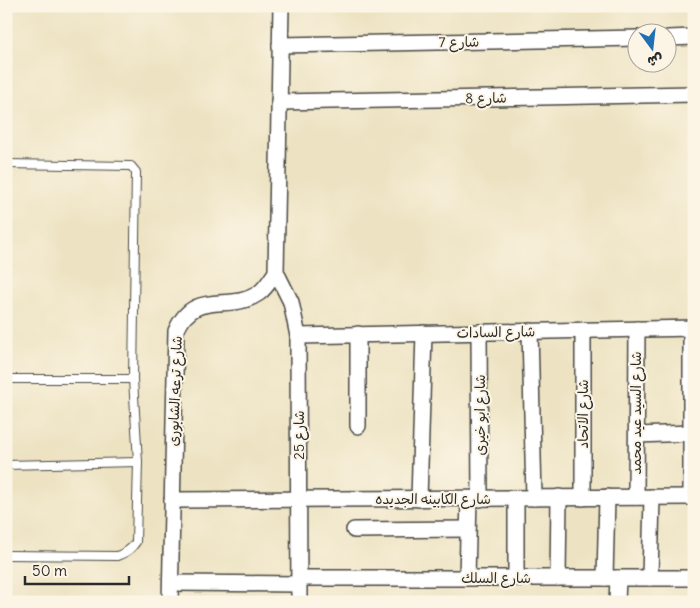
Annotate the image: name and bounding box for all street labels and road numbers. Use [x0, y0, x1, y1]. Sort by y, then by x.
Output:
street label: شارع 7 [439, 33, 479, 52]
street label: شارع 8 [465, 89, 507, 108]
street label: شارع السادات [457, 322, 536, 343]
street label: شارع ترعه الشابورى [164, 335, 187, 447]
street label: شارع السيد عيد محمد [627, 351, 646, 475]
street label: شارع ابو خيرى [471, 374, 490, 456]
street label: شارع الاتحاد [574, 379, 593, 449]
street label: شارع 25 [290, 410, 309, 460]
street label: شارع الكابينه الجديده [375, 490, 491, 509]
street label: شارع السلك [461, 569, 531, 588]

